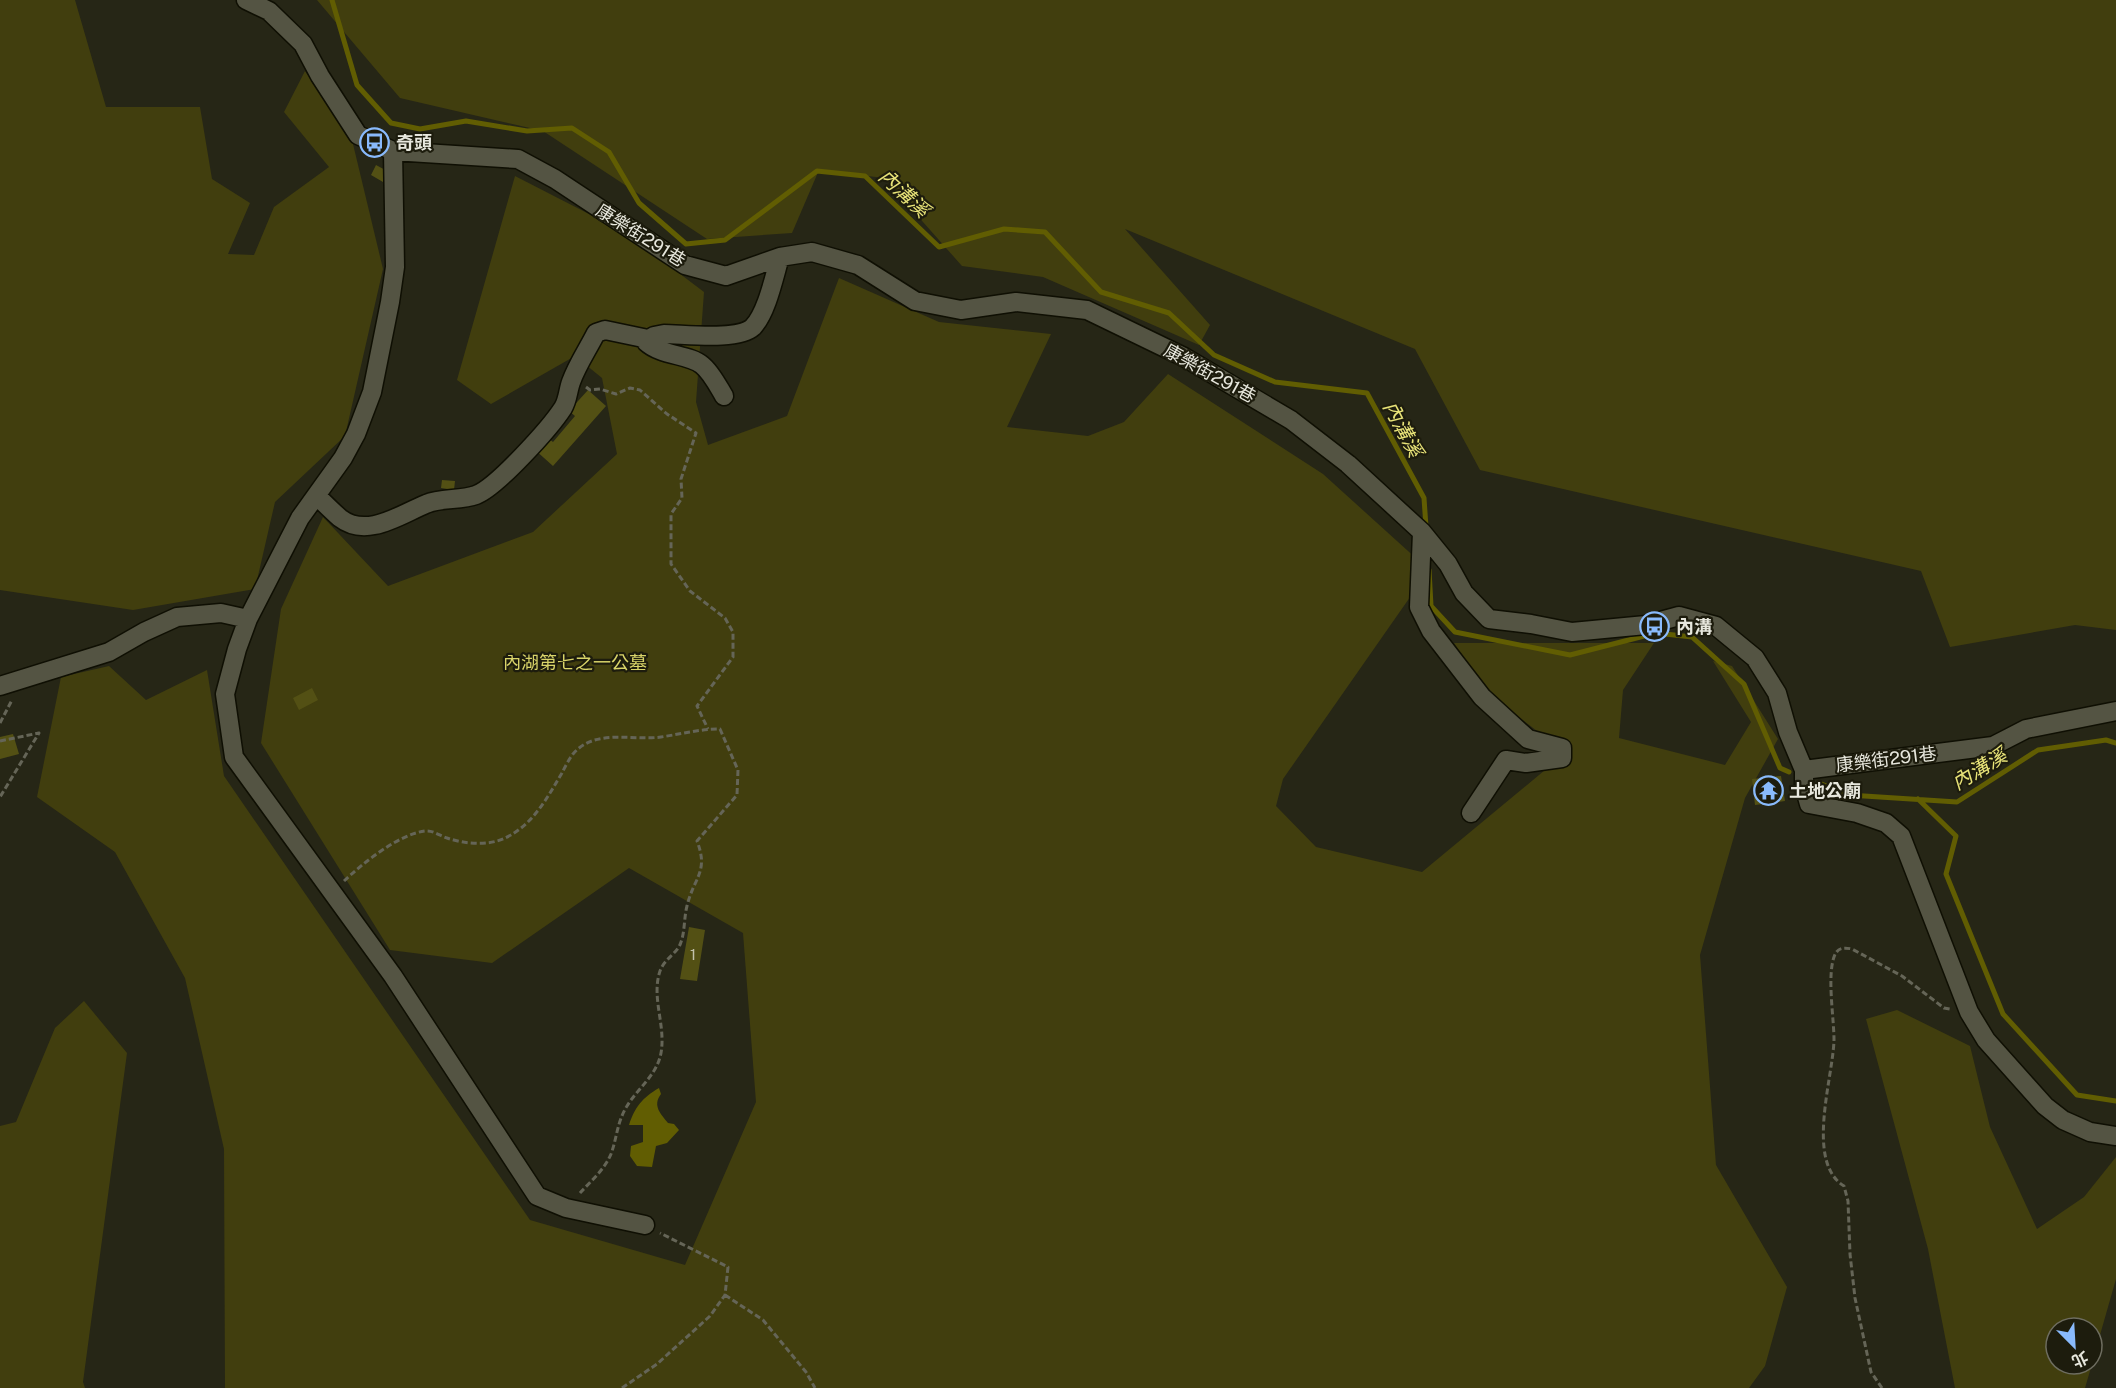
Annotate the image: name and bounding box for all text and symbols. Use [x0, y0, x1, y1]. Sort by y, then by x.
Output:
bus stop icon: 奇頭 [359, 126, 391, 158]
place label: 奇頭 [396, 132, 432, 153]
water label: 內溝溪 [874, 164, 936, 224]
street label: 康樂街291巷 [592, 199, 690, 271]
street label: 康樂街291巷 [1161, 339, 1259, 407]
water label: 內溝溪 [1378, 397, 1429, 464]
bus stop icon: 內溝 [1639, 610, 1671, 642]
place label: 內溝 [1676, 616, 1712, 637]
park label: 內湖第七之一公墓 [503, 652, 647, 673]
street label: 康樂街291巷 [1834, 742, 1938, 776]
water label: 內溝溪 [1947, 742, 2013, 795]
temple icon: 土地公廟 [1752, 774, 1784, 806]
place label: 土地公廟 [1789, 780, 1861, 801]
house number: 1 [690, 946, 696, 963]
north arrow [2044, 1316, 2104, 1376]
text: 北 [2069, 1347, 2091, 1371]

